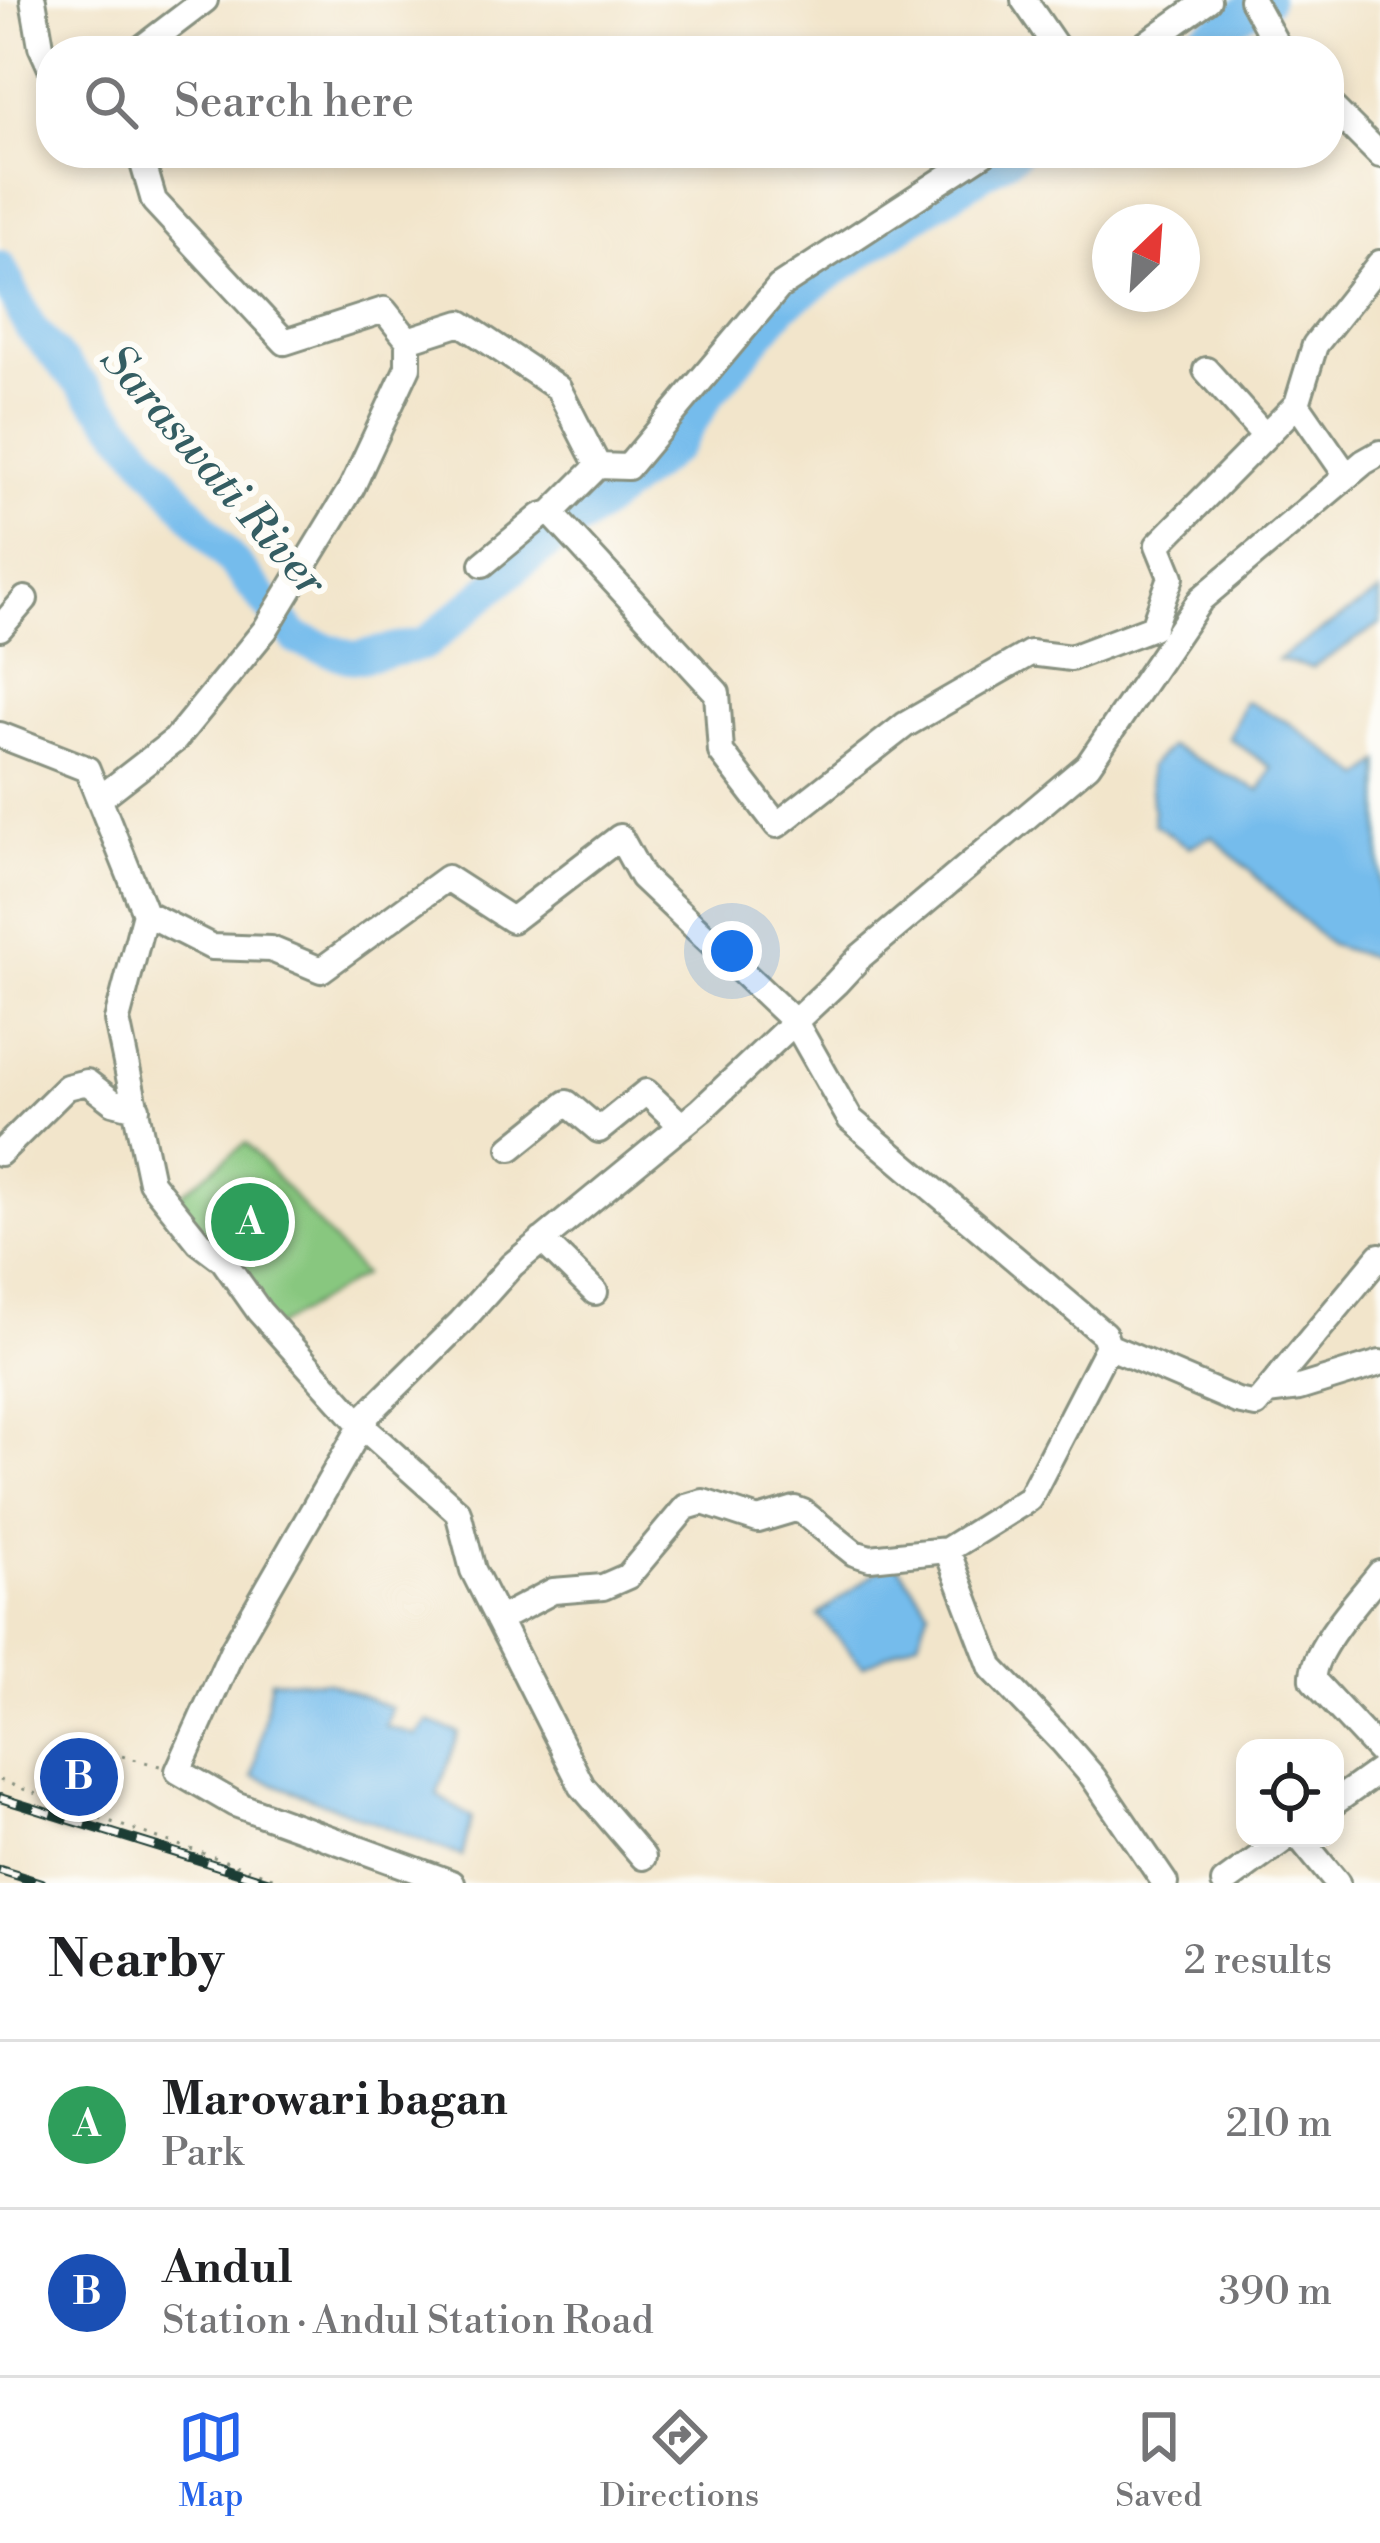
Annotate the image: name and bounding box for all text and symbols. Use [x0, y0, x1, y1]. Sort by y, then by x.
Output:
search box [36, 36, 1344, 168]
icon: search [78, 69, 144, 135]
text: Search here [174, 74, 414, 131]
north arrow [1092, 204, 1200, 312]
water label: Saraswati River [88, 333, 339, 610]
your location [702, 921, 762, 981]
pin: A [211, 1177, 289, 1267]
pin: B [40, 1732, 118, 1822]
map controls [1236, 1739, 1344, 1847]
button: locate [1236, 1739, 1344, 1847]
text: Nearby [48, 1929, 224, 1993]
text: 2 results [1184, 1937, 1332, 1986]
text: Marowari bagan [162, 2072, 508, 2129]
text: A [73, 2100, 101, 2149]
text: 210 m [1226, 2100, 1332, 2149]
text: Park [162, 2129, 243, 2178]
text: Andul [162, 2240, 293, 2297]
text: B [72, 2268, 102, 2317]
text: 390 m [1219, 2268, 1332, 2317]
text: Station · Andul Station Road [162, 2297, 654, 2346]
tab: Map [178, 2404, 244, 2517]
tab: Directions [600, 2404, 759, 2517]
tab: Saved [1115, 2404, 1202, 2517]

